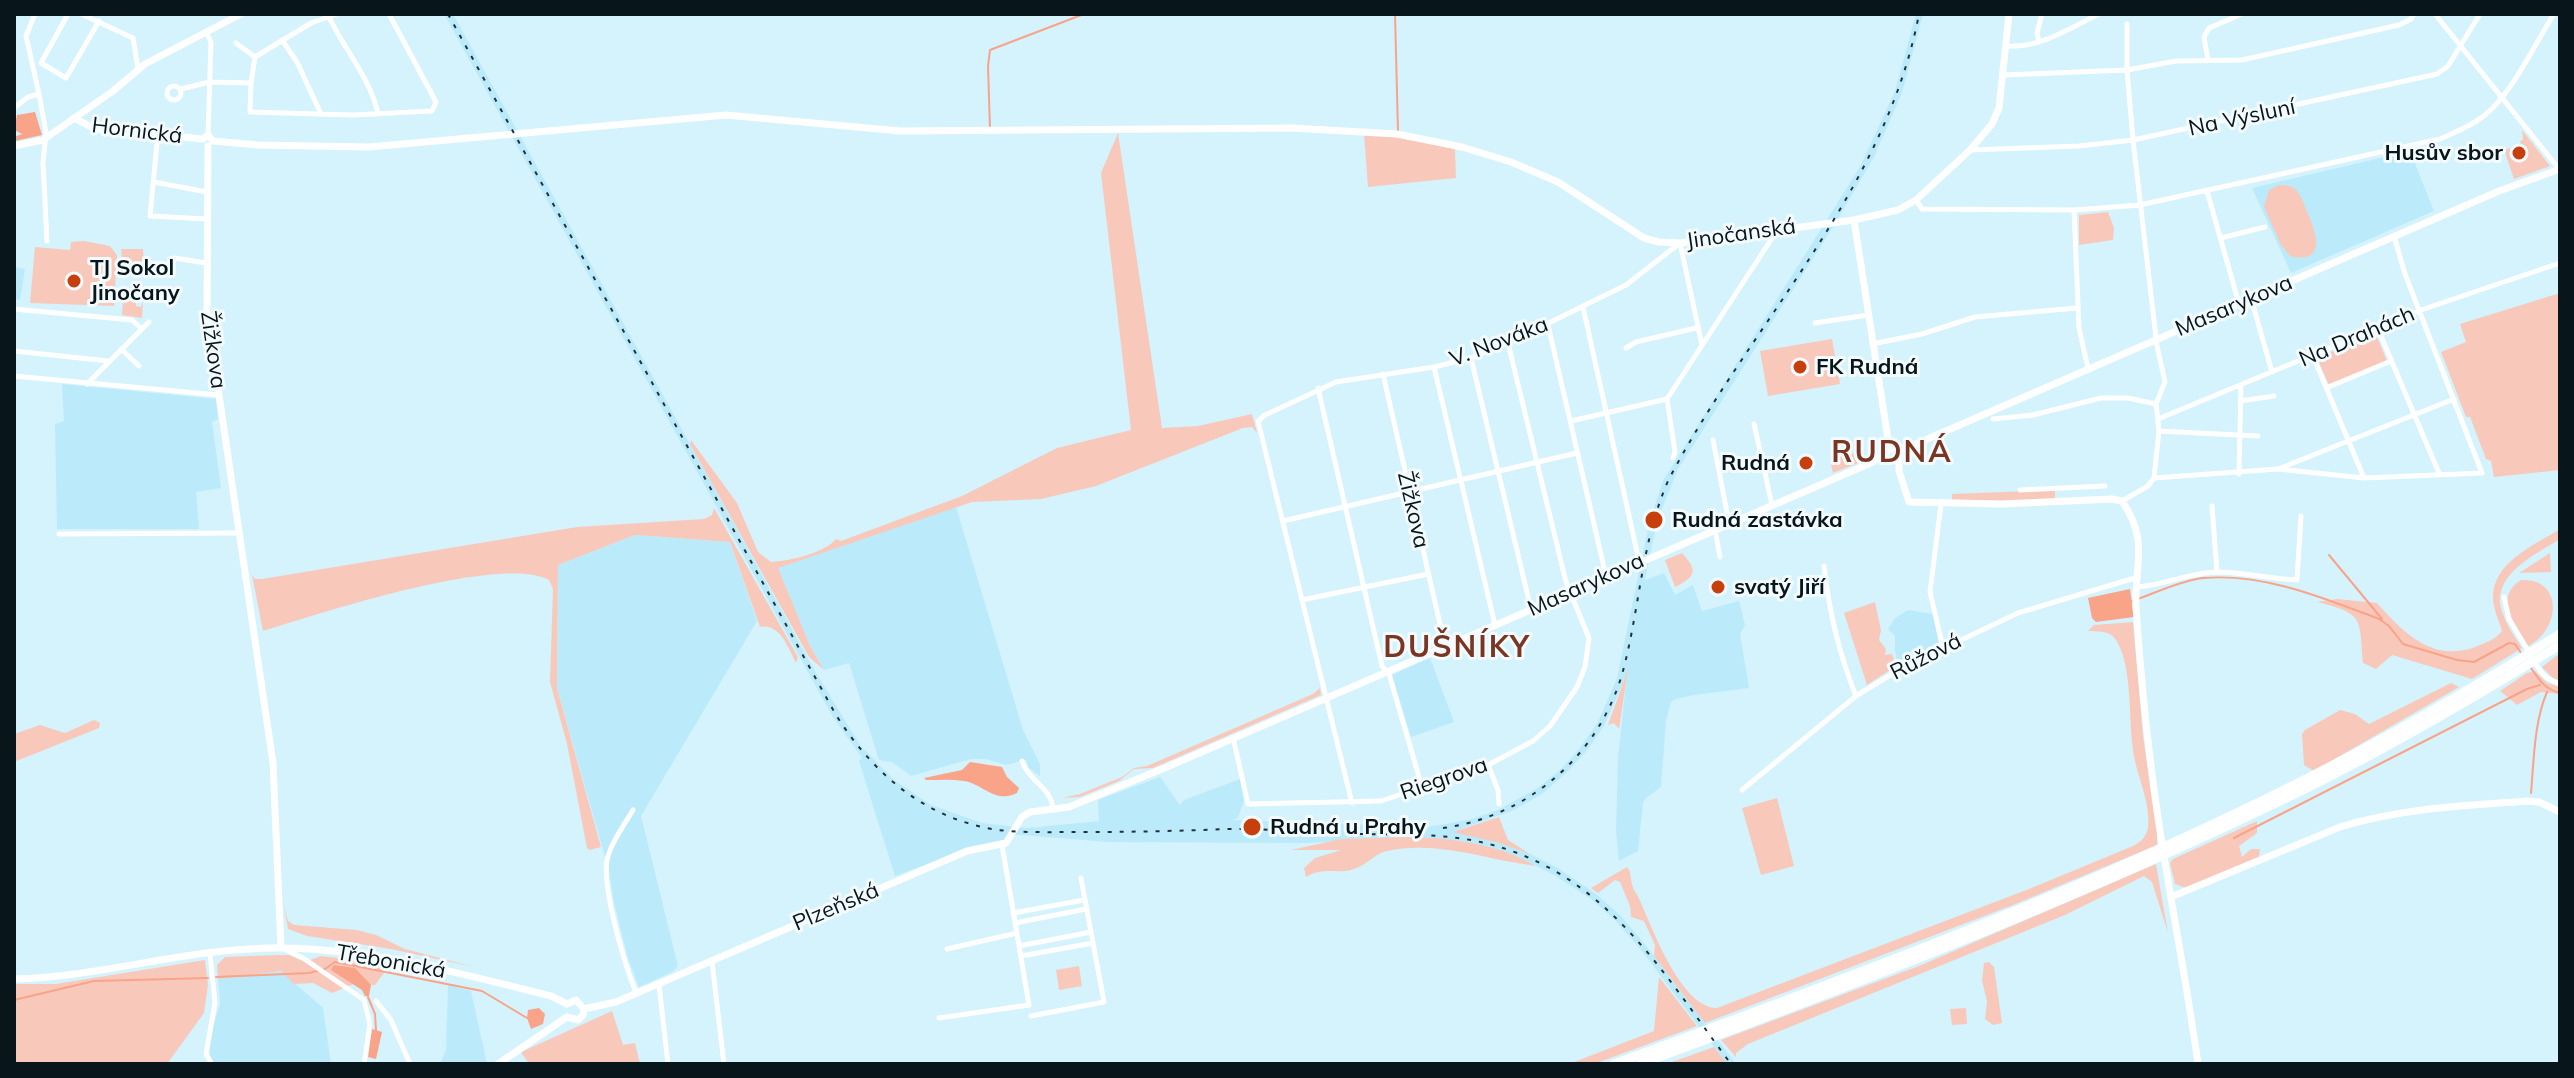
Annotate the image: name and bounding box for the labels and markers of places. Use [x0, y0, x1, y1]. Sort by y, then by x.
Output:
place label: Husův sbor [2384, 140, 2503, 166]
marker: Husův sbor [2510, 144, 2528, 162]
place label: TJ Sokol Jinočany [90, 255, 180, 306]
marker: TJ Sokol Jinočany [65, 272, 83, 290]
place label: FK Rudná [1816, 354, 1918, 380]
marker: FK Rudná [1791, 358, 1809, 376]
place label: Rudná [1721, 450, 1790, 476]
marker: Rudná [1797, 454, 1815, 472]
place label: Rudná zastávka [1672, 507, 1843, 533]
marker: Rudná zastávka [1643, 509, 1665, 531]
place label: svatý Jiří [1734, 574, 1825, 600]
marker: svatý Jiří [1709, 578, 1727, 596]
place label: Rudná u Prahy [1270, 814, 1426, 840]
marker: Rudná u Prahy [1241, 816, 1263, 838]

